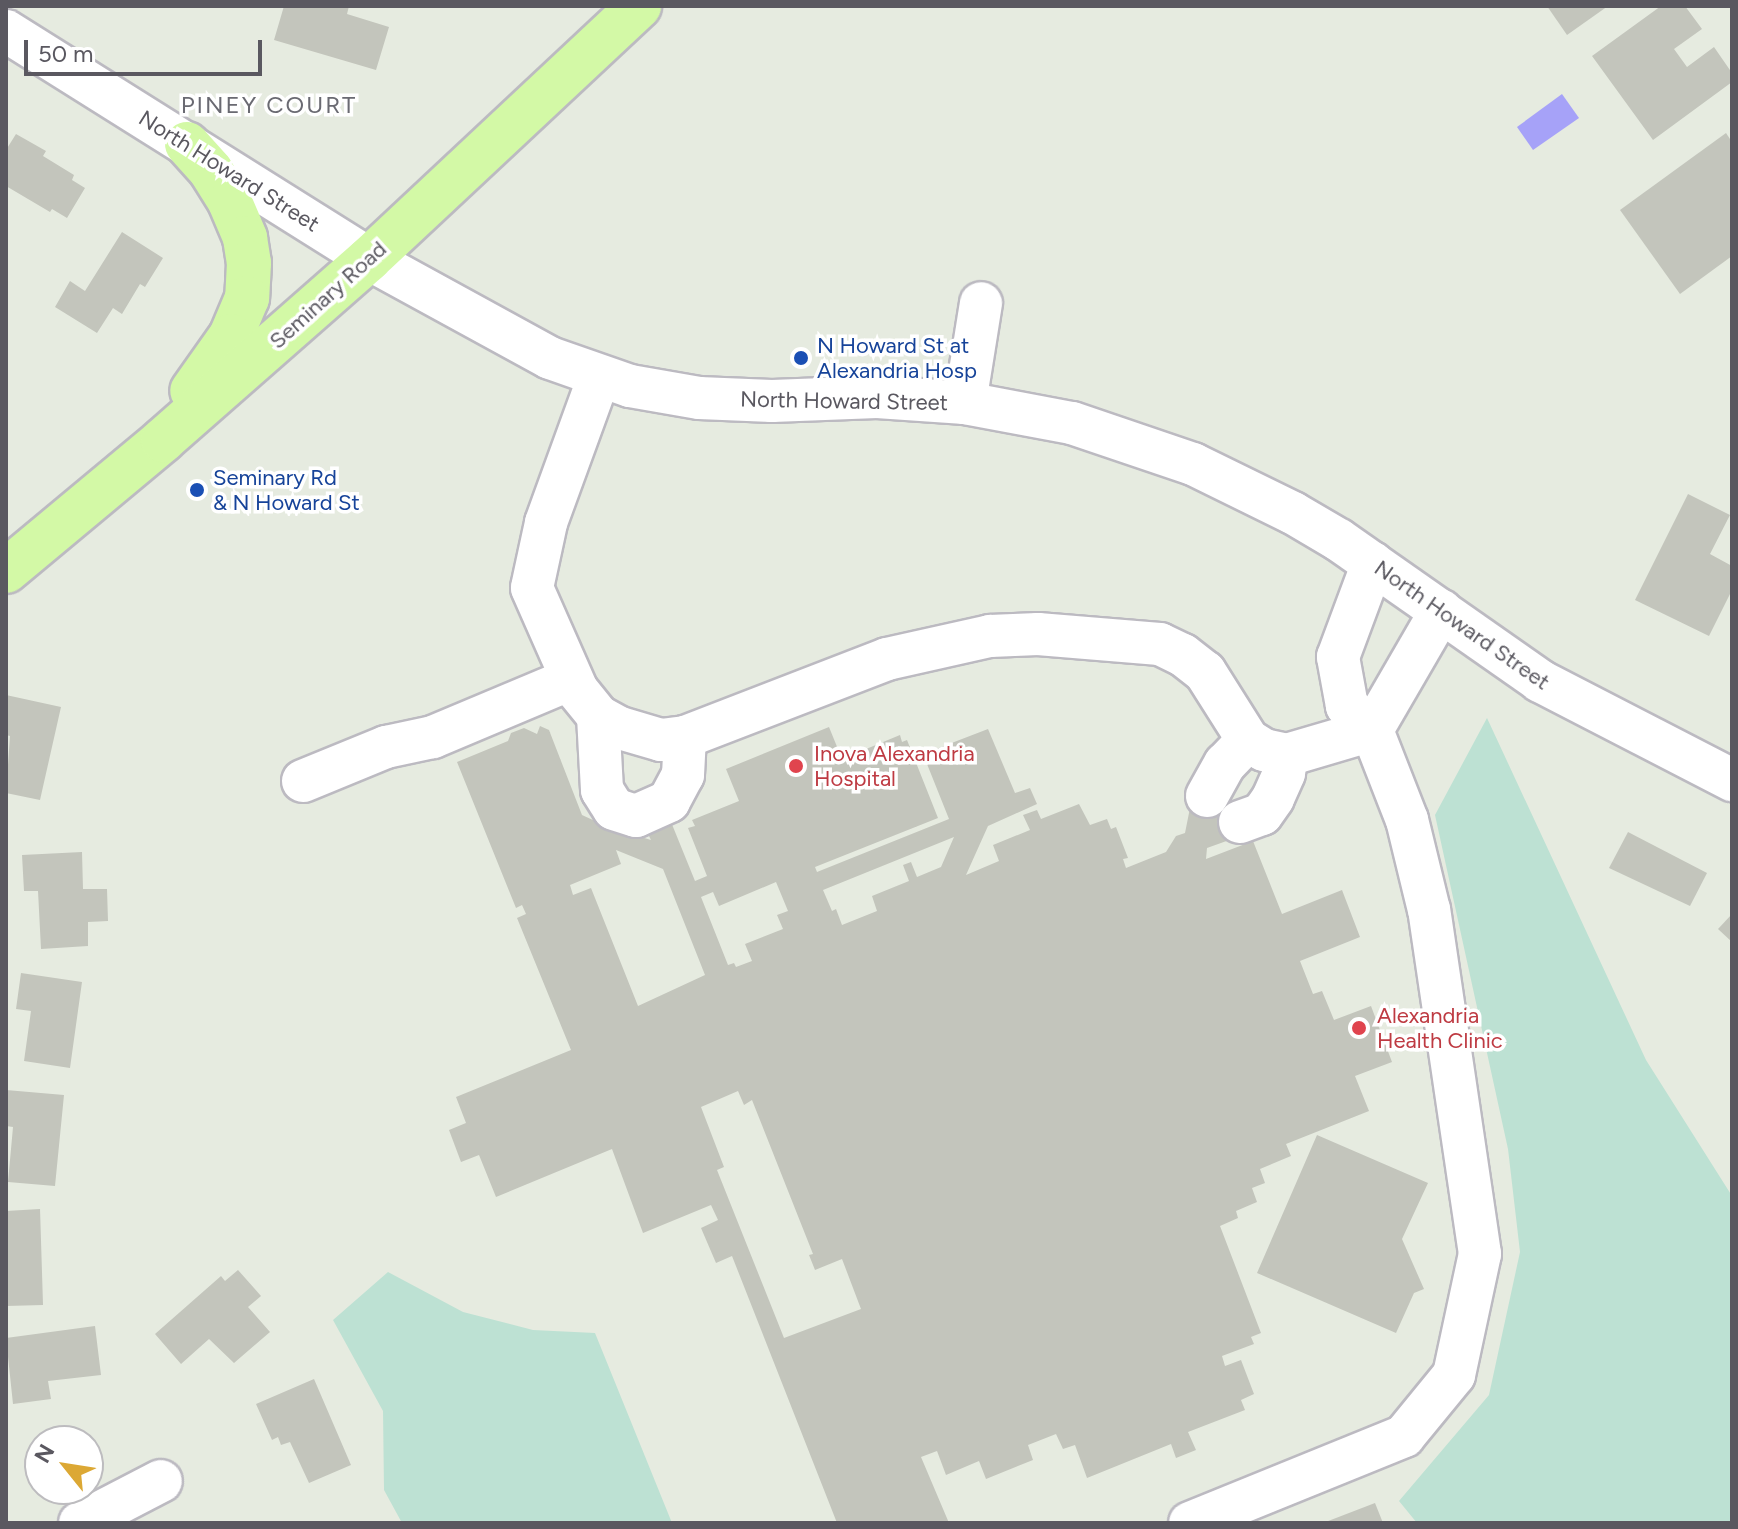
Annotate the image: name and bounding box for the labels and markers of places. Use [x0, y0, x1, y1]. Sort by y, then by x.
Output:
place label: N Howard St at Alexandria Hosp [817, 332, 977, 384]
marker: N Howard St at Alexandria Hosp [792, 349, 810, 367]
place label: Seminary Rd & N Howard St [213, 464, 360, 516]
marker: Seminary Rd & N Howard St [188, 481, 206, 499]
place label: Inova Alexandria Hospital [814, 740, 975, 792]
marker: Inova Alexandria Hospital [785, 755, 807, 777]
place label: Alexandria Health Clinic [1377, 1002, 1503, 1054]
marker: Alexandria Health Clinic [1348, 1017, 1370, 1039]

